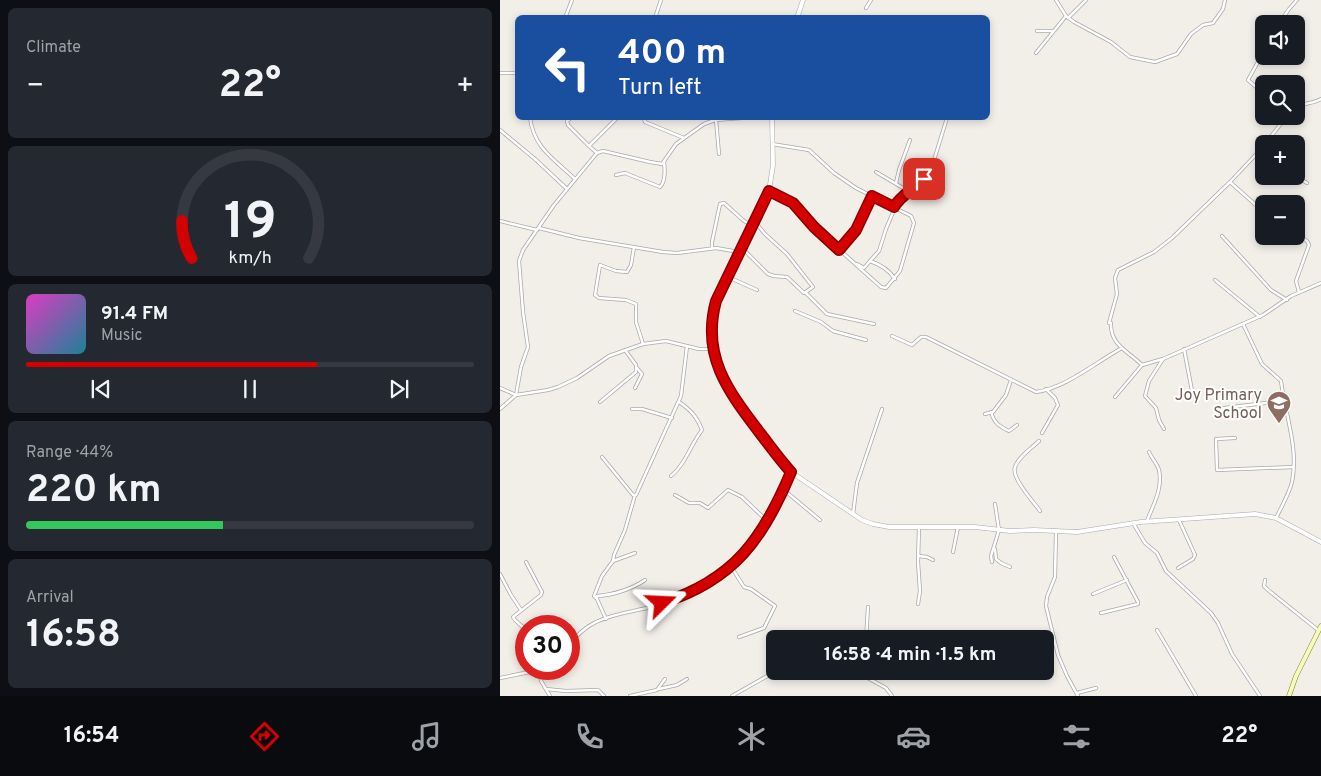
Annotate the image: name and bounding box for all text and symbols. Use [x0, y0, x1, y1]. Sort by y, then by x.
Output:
map controls [1255, 15, 1305, 245]
button: sound [1255, 15, 1305, 65]
text: 400 m [618, 32, 726, 76]
icon: left [535, 35, 600, 100]
text: Climate [26, 38, 81, 58]
text: 22° [219, 62, 281, 111]
text: − [26, 69, 44, 105]
text: + [456, 69, 474, 105]
text: Turn left [618, 75, 701, 102]
button: search [1255, 75, 1305, 125]
button: + [1255, 135, 1305, 185]
pin [903, 158, 945, 200]
icon: arrive [910, 165, 938, 193]
text: 19 [224, 191, 276, 257]
button: − [1255, 195, 1305, 245]
text: km/h [228, 247, 272, 270]
text: 91.4 FM [101, 302, 168, 326]
text: Music [101, 326, 142, 346]
icon: previous [87, 375, 115, 403]
icon: pause [236, 375, 264, 403]
icon: next [385, 375, 413, 403]
place label: Joy Primary School [1175, 386, 1262, 424]
school or university icon: Joy Primary School [1266, 390, 1292, 424]
text: Range · 44% [26, 443, 113, 463]
text: 220 km [26, 467, 162, 516]
position arrow [635, 576, 687, 628]
text: Arrival [26, 588, 74, 608]
text: 16:58 [26, 612, 121, 661]
speed limit sign: 30 [515, 615, 580, 680]
text: 16:58 · 4 min · 1.5 km [824, 643, 996, 667]
icon: directions [247, 719, 282, 754]
icon: music [409, 719, 444, 754]
icon: phone [572, 719, 607, 754]
icon: climate [734, 719, 769, 754]
icon: car [896, 719, 931, 754]
icon: filters [1059, 719, 1094, 754]
text: 16:54 [64, 723, 119, 750]
text: 22° [1221, 723, 1257, 750]

